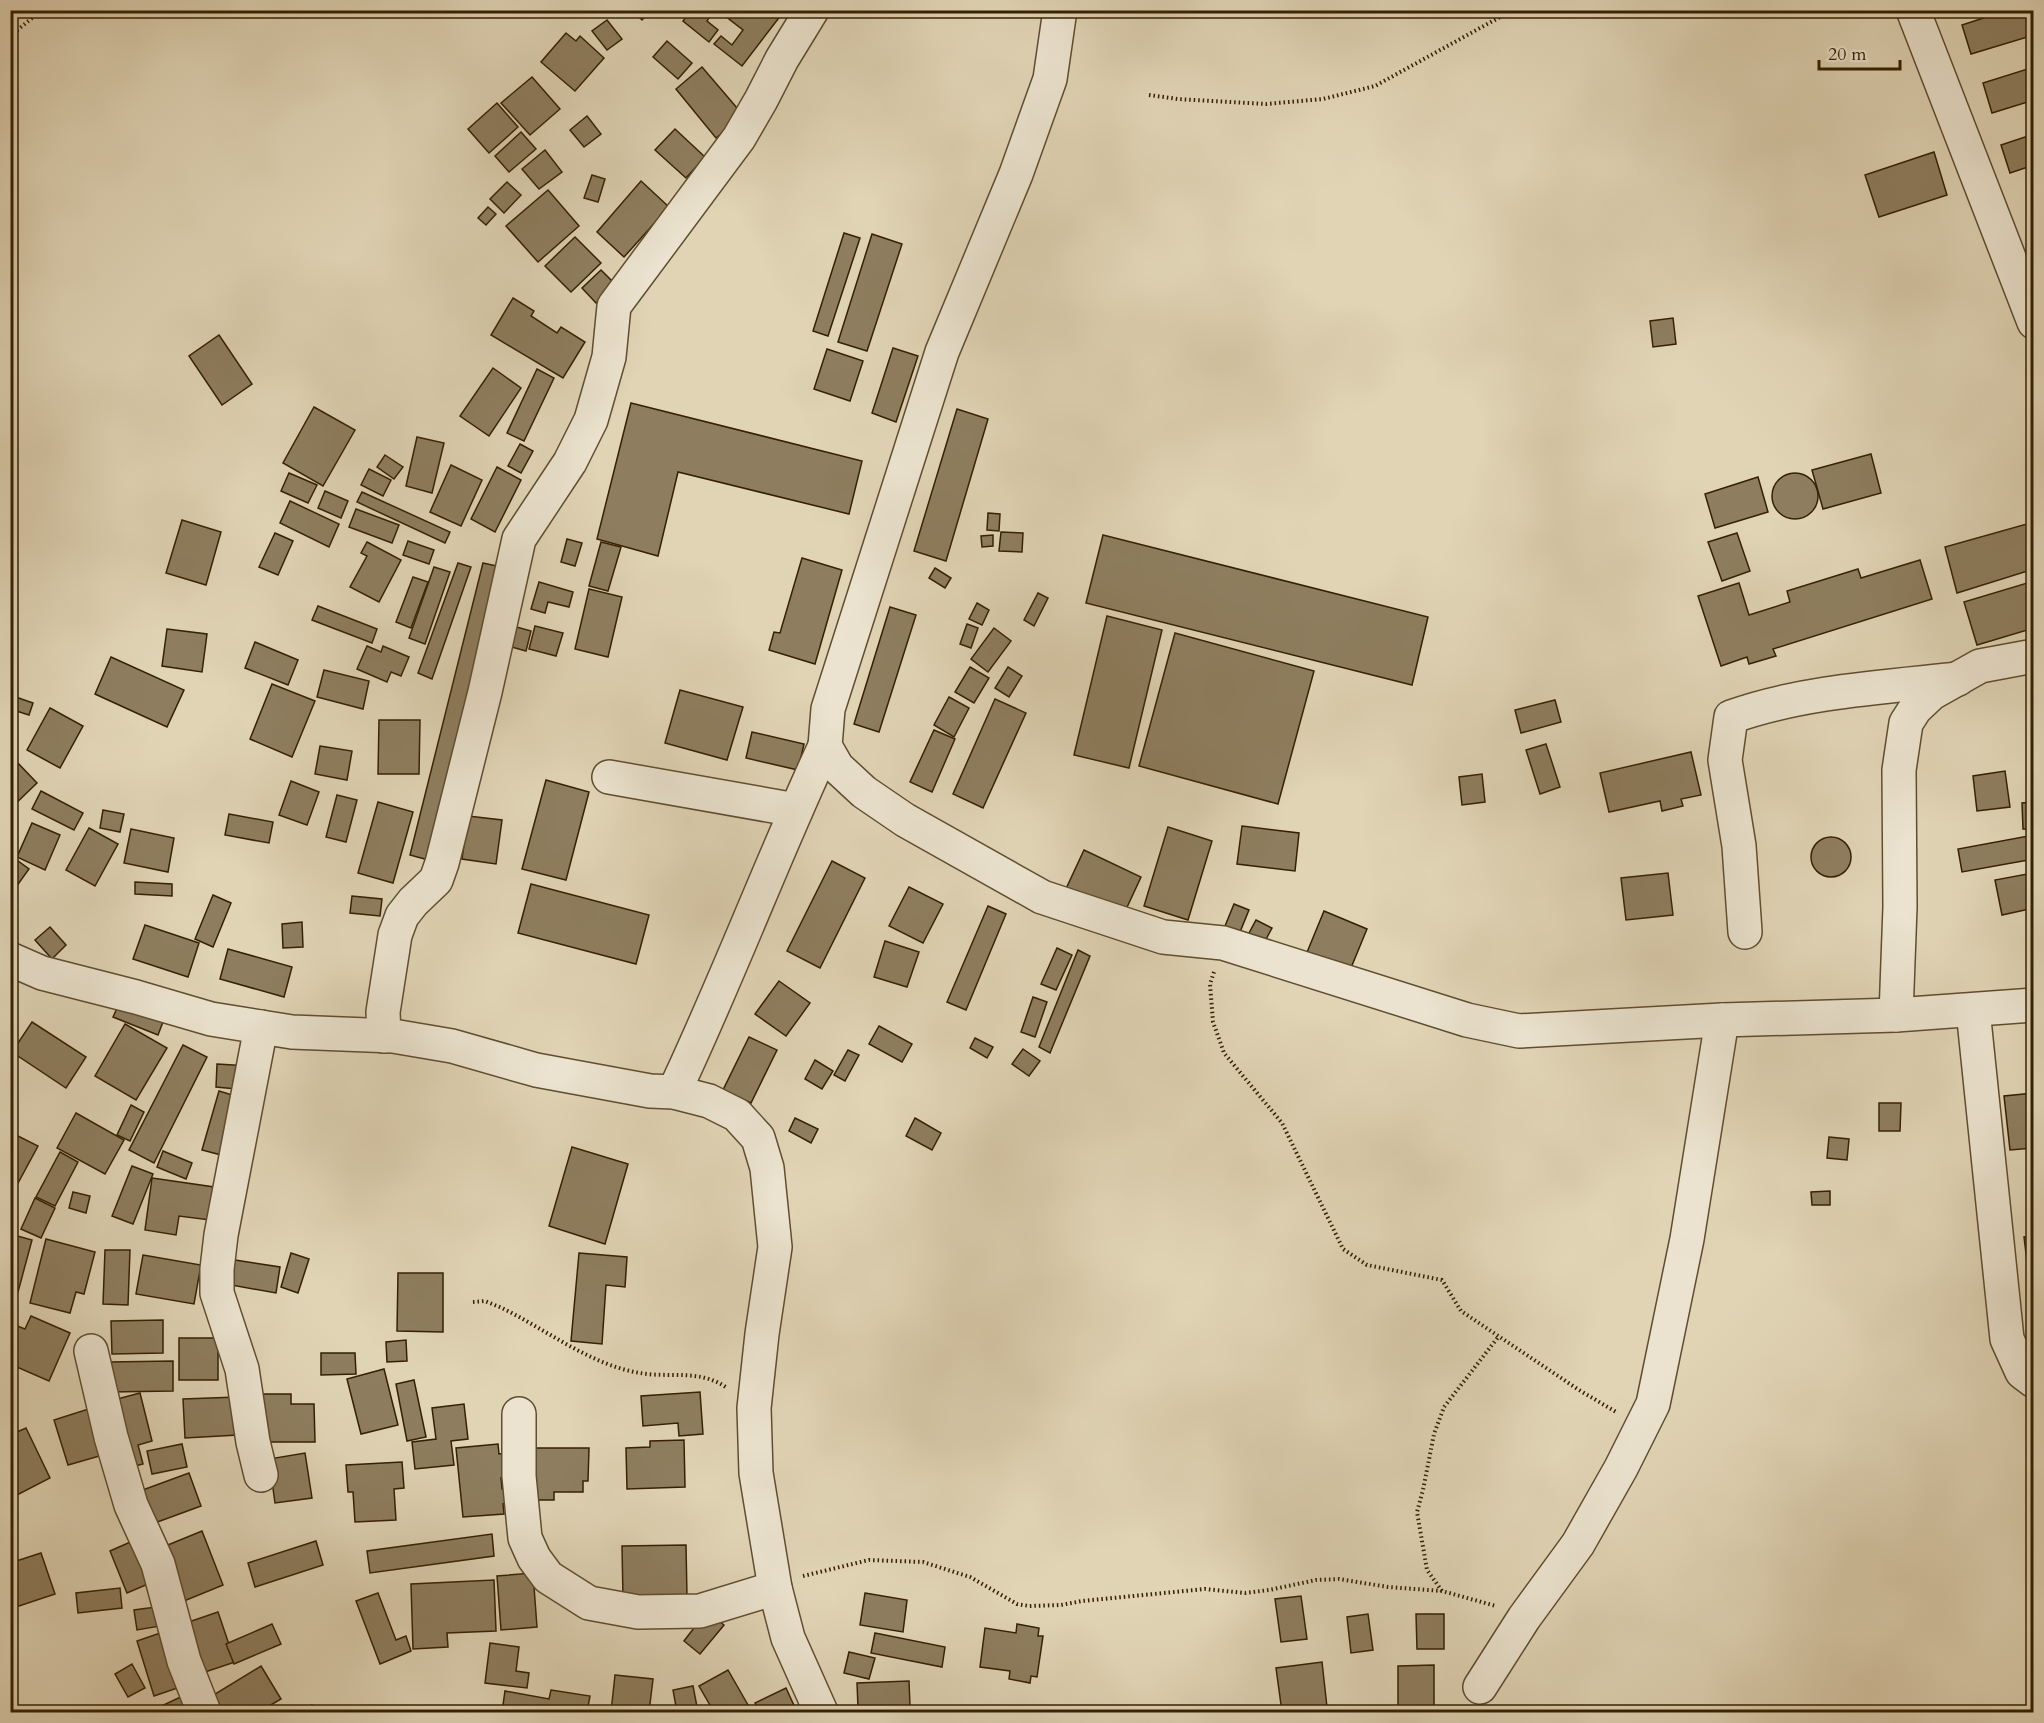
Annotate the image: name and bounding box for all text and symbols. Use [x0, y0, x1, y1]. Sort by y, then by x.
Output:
scale bar [1819, 33, 1900, 71]
text: 20 m [1828, 42, 1867, 67]

